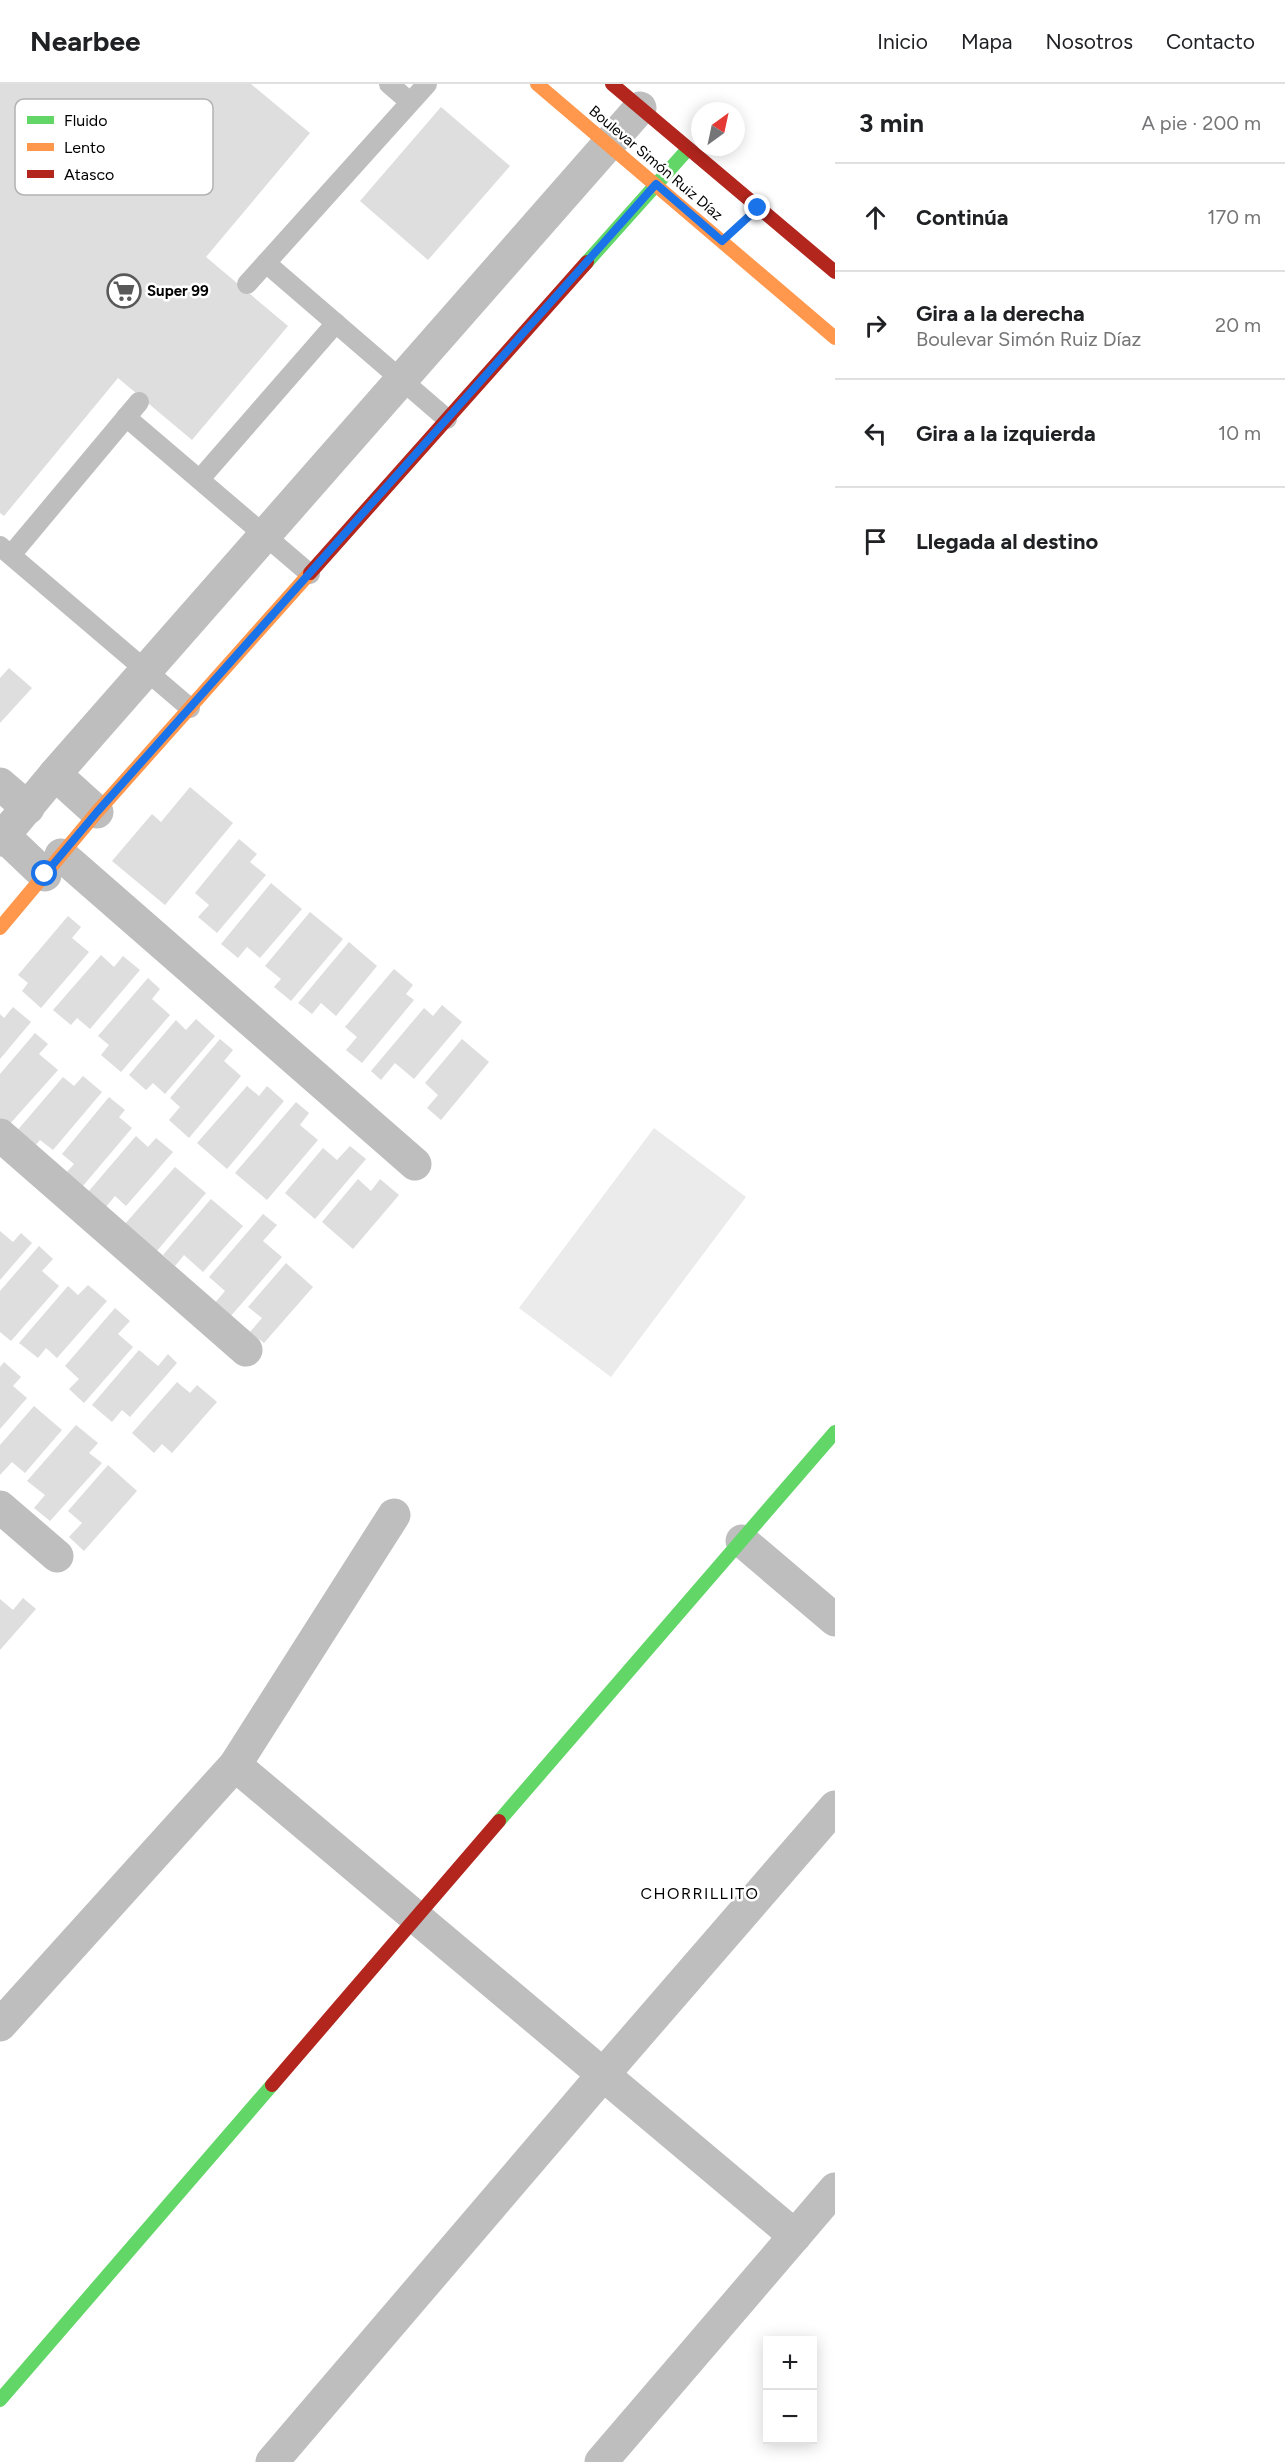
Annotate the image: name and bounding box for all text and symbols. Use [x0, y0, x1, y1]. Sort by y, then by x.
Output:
text: Nearbee [30, 24, 140, 58]
text: Inicio [877, 29, 928, 54]
text: Mapa [961, 29, 1013, 54]
text: Nosotros [1046, 29, 1133, 54]
text: Contacto [1166, 29, 1255, 54]
legend [15, 99, 213, 195]
street label: Boulevar Simón Ruiz Díaz [586, 102, 726, 224]
north arrow [691, 102, 745, 156]
text: 3 min [859, 107, 924, 139]
text: Fluido [64, 111, 108, 130]
text: A pie · 200 m [1141, 111, 1261, 135]
text: Lento [64, 138, 105, 157]
text: Atasco [64, 165, 114, 184]
route end [744, 194, 770, 220]
icon: ahead [859, 201, 892, 234]
text: Continúa [916, 204, 1009, 231]
text: 170 m [1207, 205, 1261, 229]
supermarket icon: Super 99 [106, 273, 142, 309]
place label: Super 99 [147, 282, 209, 300]
text: Gira a la derecha [916, 300, 1085, 327]
icon: right [859, 309, 892, 342]
text: 20 m [1215, 313, 1261, 337]
text: Boulevar Simón Ruiz Díaz [916, 327, 1141, 351]
icon: left [859, 417, 892, 450]
text: Gira a la izquierda [916, 420, 1096, 447]
text: 10 m [1218, 421, 1261, 445]
icon: arrive [859, 525, 892, 558]
text: Llegada al destino [916, 528, 1098, 555]
route start [31, 860, 57, 886]
district label: CHORRILLITO [640, 1884, 760, 1903]
map controls [763, 2336, 817, 2444]
button: + [763, 2336, 817, 2390]
button: − [763, 2390, 817, 2444]

